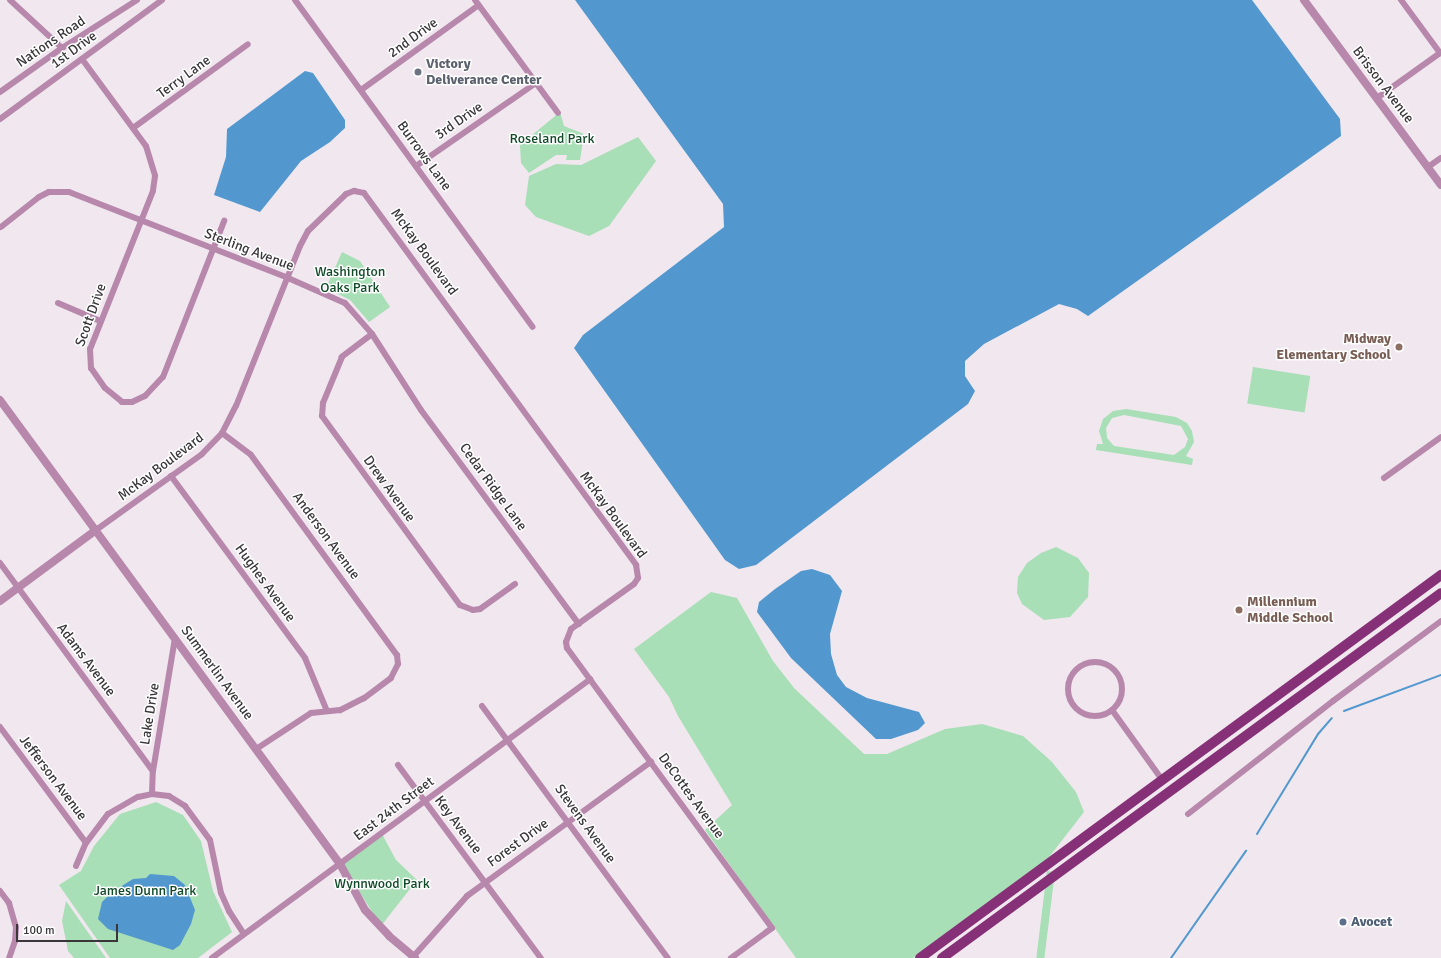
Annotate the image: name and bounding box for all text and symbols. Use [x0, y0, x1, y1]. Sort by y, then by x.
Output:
street label: Nations Road [13, 13, 89, 71]
street label: 2nd Drive [385, 14, 441, 62]
street label: 1st Drive [48, 28, 100, 72]
street label: Brisson Avenue [1349, 43, 1417, 127]
street label: Terry Lane [154, 52, 214, 102]
place label: Victory Deliverance Center [426, 56, 542, 88]
marker: Victory Deliverance Center [413, 67, 423, 77]
street label: 3rd Drive [432, 99, 486, 143]
street label: Burrows Lane [393, 118, 455, 194]
park label: Roseland Park [510, 131, 594, 147]
street label: McKay Boulevard [387, 205, 461, 299]
street label: Sterling Avenue [202, 225, 296, 275]
park label: Washington Oaks Park [315, 264, 385, 296]
street label: Scott Drive [72, 281, 110, 349]
place label: Midway Elementary School [1276, 331, 1391, 364]
marker: Midway Elementary School [1394, 342, 1404, 352]
street label: McKay Boulevard [115, 429, 207, 505]
street label: Cedar Ridge Lane [456, 440, 530, 534]
street label: Drew Avenue [359, 453, 419, 525]
street label: McKay Boulevard [576, 468, 650, 562]
street label: Anderson Avenue [289, 489, 363, 583]
street label: Hughes Avenue [231, 541, 299, 625]
place label: Millennium Middle School [1247, 594, 1333, 626]
marker: Millennium Middle School [1234, 605, 1244, 615]
street label: Adams Avenue [53, 620, 119, 700]
street label: Summerlin Avenue [177, 623, 257, 723]
street label: Lake Drive [137, 682, 163, 746]
street label: Jefferson Avenue [16, 732, 90, 824]
street label: DeCottes Avenue [654, 750, 728, 842]
street label: East 24th Street [351, 773, 437, 845]
street label: Stevens Avenue [551, 781, 619, 867]
street label: Key Avenue [431, 793, 485, 857]
street label: Forest Drive [484, 815, 552, 871]
park label: Wynnwood Park [334, 876, 430, 892]
park label: James Dunn Park [94, 883, 196, 899]
place label: Avocet [1351, 914, 1392, 930]
scale bar [18, 916, 120, 942]
marker: Avocet [1338, 917, 1348, 927]
text: 100 m [23, 923, 55, 938]

